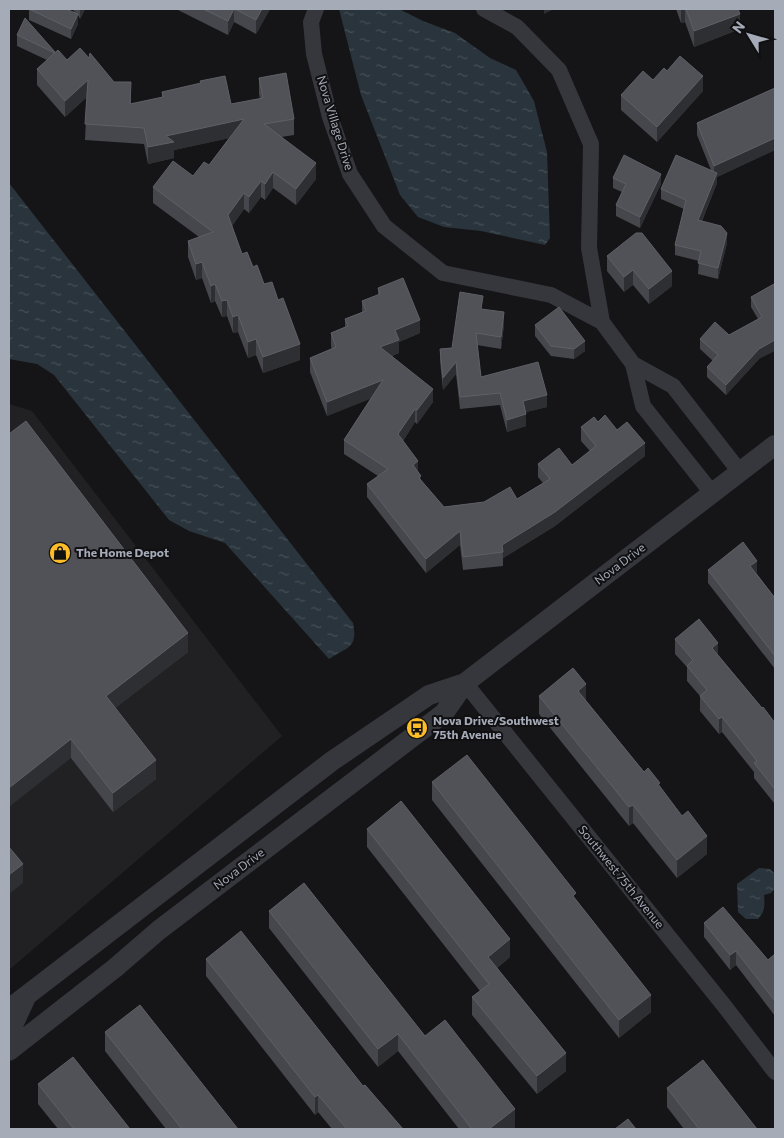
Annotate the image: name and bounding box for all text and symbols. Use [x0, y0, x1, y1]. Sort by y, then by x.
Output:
north arrow [724, 10, 774, 60]
text: N [728, 18, 748, 36]
street label: Nova Village Drive [315, 74, 357, 172]
street label: Nova Drive [591, 540, 647, 587]
shop icon: The Home Depot [48, 541, 72, 565]
place label: The Home Depot [76, 545, 169, 559]
place label: Nova Drive/Southwest 75th Avenue [433, 713, 559, 741]
bus stop icon: Nova Drive/Southwest 75th Avenue [405, 716, 429, 740]
street label: Southwest 75th Avenue [576, 822, 668, 931]
street label: Nova Drive [210, 845, 266, 892]

